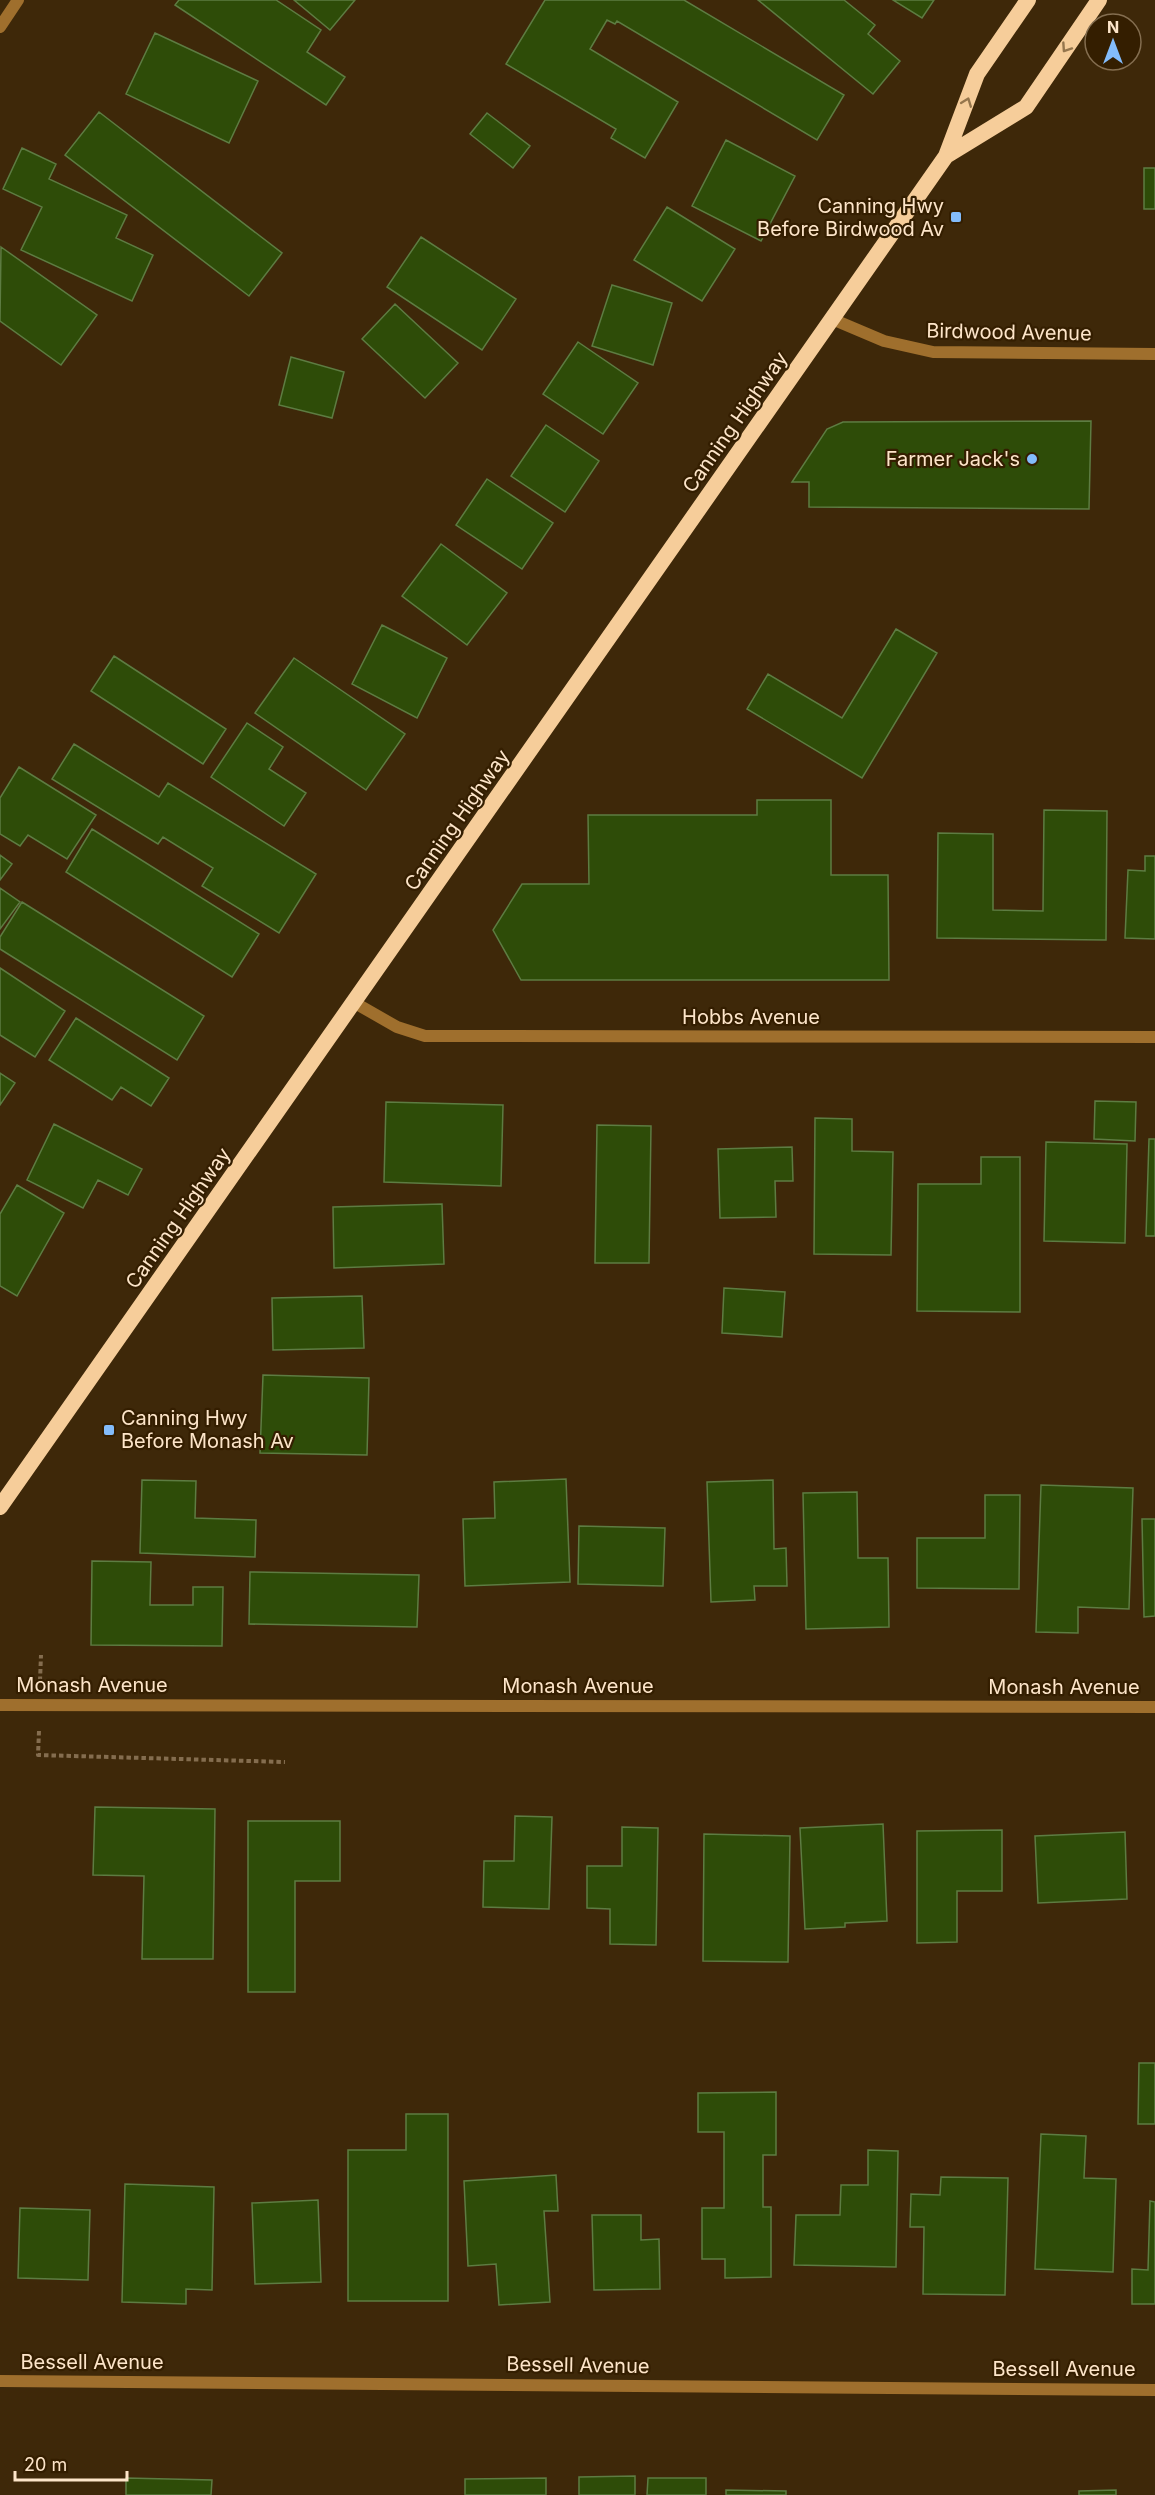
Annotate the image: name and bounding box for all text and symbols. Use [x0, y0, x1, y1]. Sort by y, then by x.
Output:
north arrow [1083, 12, 1143, 72]
text: N [1107, 17, 1119, 37]
one-way arrow [1062, 42, 1073, 53]
one-way arrow [959, 97, 972, 107]
place label: Canning Hwy Before Birdwood Av [757, 194, 944, 241]
marker: Canning Hwy Before Birdwood Av [949, 210, 963, 224]
street label: Birdwood Avenue [926, 319, 1092, 345]
street label: Canning Highway [677, 347, 793, 497]
place label: Farmer Jack's [886, 447, 1020, 471]
marker: Farmer Jack's [1025, 452, 1039, 466]
street label: Canning Highway [399, 745, 515, 895]
street label: Hobbs Avenue [682, 1005, 820, 1029]
street label: Canning Highway [120, 1143, 236, 1293]
place label: Canning Hwy Before Monash Av [121, 1406, 294, 1453]
marker: Canning Hwy Before Monash Av [102, 1423, 116, 1437]
street label: Monash Avenue [16, 1673, 168, 1697]
street label: Monash Avenue [502, 1674, 654, 1698]
street label: Monash Avenue [988, 1675, 1140, 1699]
street label: Bessell Avenue [20, 2350, 164, 2374]
street label: Bessell Avenue [506, 2352, 650, 2378]
street label: Bessell Avenue [992, 2357, 1136, 2381]
scale bar [15, 2444, 128, 2482]
text: 20 m [24, 2454, 67, 2475]

